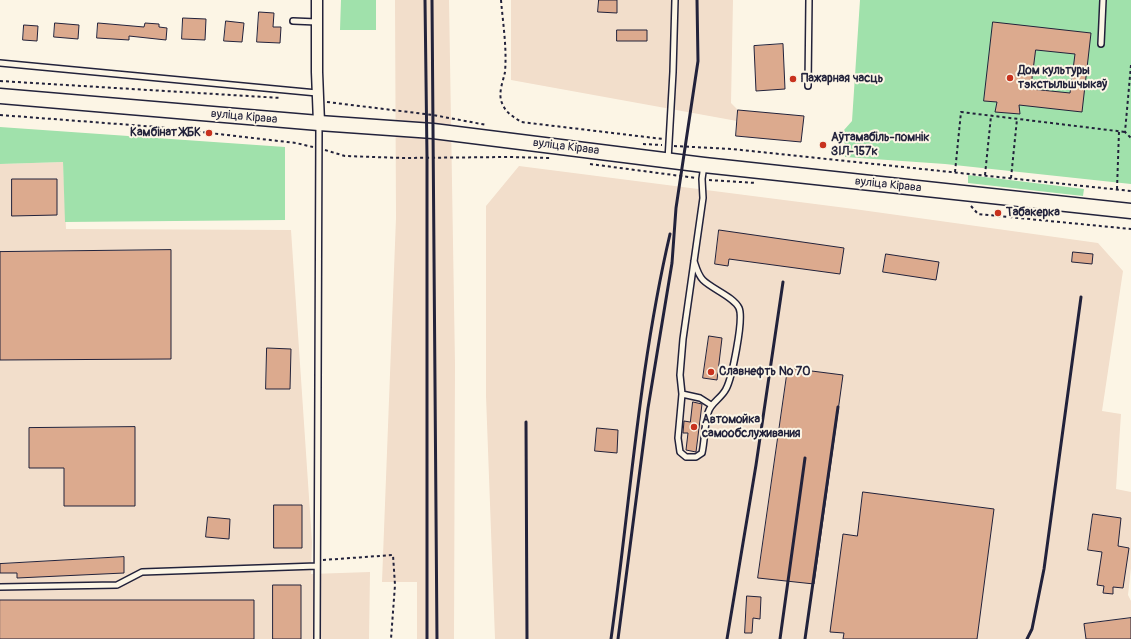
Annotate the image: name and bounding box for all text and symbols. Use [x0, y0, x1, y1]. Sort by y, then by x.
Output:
place label: Дом культуры тэкстыльшчыкаў [1018, 64, 1107, 92]
place label: Пажарная часць [801, 72, 883, 86]
marker: Дом культуры тэкстыльшчыкаў [1005, 73, 1015, 83]
marker: Пажарная часць [788, 74, 798, 84]
street label: вуліца Кірава [210, 107, 278, 127]
place label: Камбінат ЖБК [130, 126, 201, 140]
marker: Камбінат ЖБК [204, 128, 214, 138]
place label: Аўтамабіль-помнік ЗІЛ-157к [831, 131, 929, 159]
street label: вуліца Кірава [532, 136, 600, 158]
marker: Аўтамабіль-помнік ЗІЛ-157к [818, 140, 828, 150]
street label: вуліца Кірава [854, 174, 922, 196]
place label: Табакерка [1006, 206, 1060, 220]
marker: Табакерка [993, 208, 1003, 218]
place label: Славнефть № 70 [719, 365, 810, 379]
marker: Славнефть № 70 [706, 367, 716, 377]
place label: Автомойка самообслуживания [702, 413, 800, 441]
marker: Автомойка самообслуживания [689, 422, 699, 432]

